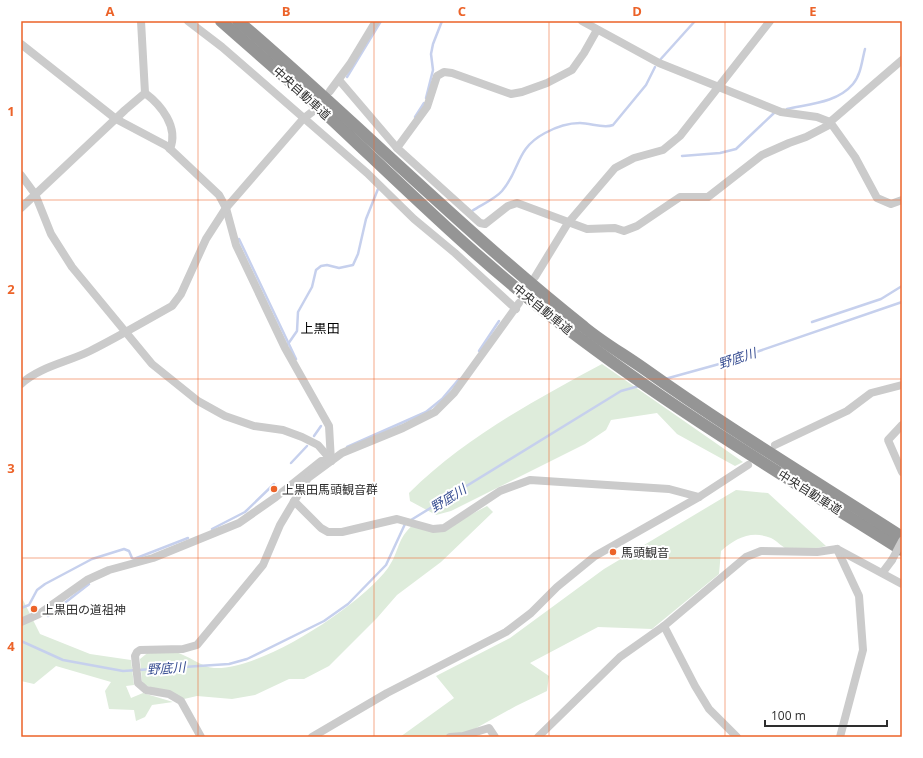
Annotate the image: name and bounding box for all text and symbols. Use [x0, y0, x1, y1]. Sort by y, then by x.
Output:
text: A [106, 2, 115, 20]
text: B [282, 2, 291, 20]
text: C [458, 2, 466, 20]
text: D [632, 2, 642, 20]
text: E [809, 2, 817, 20]
street label: 中央自動車道 [270, 63, 334, 123]
text: 1 [7, 102, 15, 120]
text: 2 [7, 280, 15, 298]
street label: 中央自動車道 [510, 280, 576, 338]
district label: 上黒田 [300, 319, 340, 337]
water label: 野底川 [716, 343, 760, 373]
text: 3 [7, 459, 15, 477]
street label: 中央自動車道 [775, 466, 845, 518]
water label: 野底川 [427, 479, 471, 516]
place label: 上黒田馬頭観音群 [282, 481, 378, 498]
marker: 上黒田馬頭観音群 [269, 484, 279, 494]
place label: 馬頭観音 [621, 544, 669, 561]
marker: 馬頭観音 [608, 547, 618, 557]
place label: 上黒田の道祖神 [42, 601, 126, 618]
marker: 上黒田の道祖神 [29, 604, 39, 614]
text: 4 [7, 637, 15, 655]
water label: 野底川 [146, 658, 188, 678]
scale bar [765, 702, 887, 728]
text: 100 m [771, 707, 806, 724]

